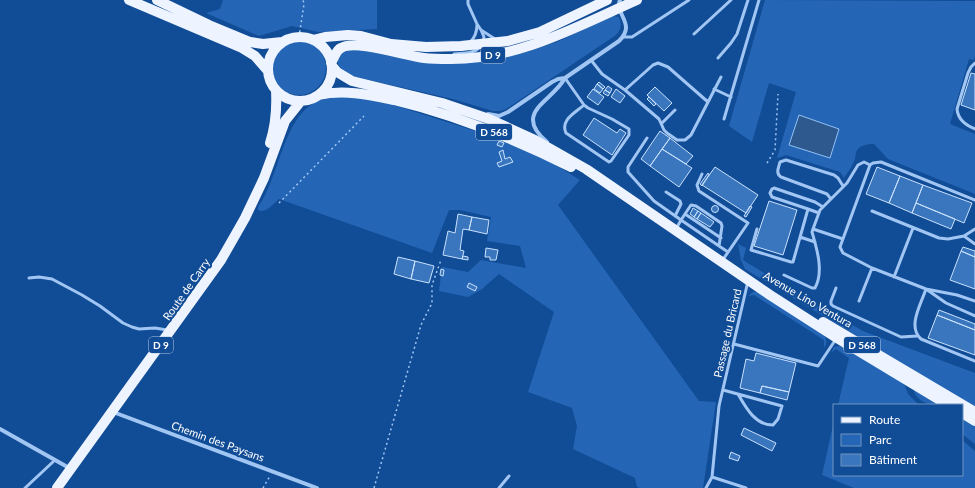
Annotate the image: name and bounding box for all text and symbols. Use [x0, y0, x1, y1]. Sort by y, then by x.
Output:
road number: D 9 [481, 47, 505, 63]
road number: D 568 [476, 124, 512, 140]
street label: Route de Carry [160, 255, 212, 323]
street label: Avenue Lino Ventura [761, 268, 855, 330]
street label: Passage du Bricard [710, 287, 744, 379]
road number: D 9 [149, 337, 173, 353]
road number: D 568 [844, 337, 880, 353]
legend [833, 404, 963, 476]
text: Route [869, 412, 900, 427]
street label: Chemin des Paysans [170, 418, 266, 464]
text: Parc [869, 432, 892, 447]
text: Bâtiment [869, 452, 918, 467]

